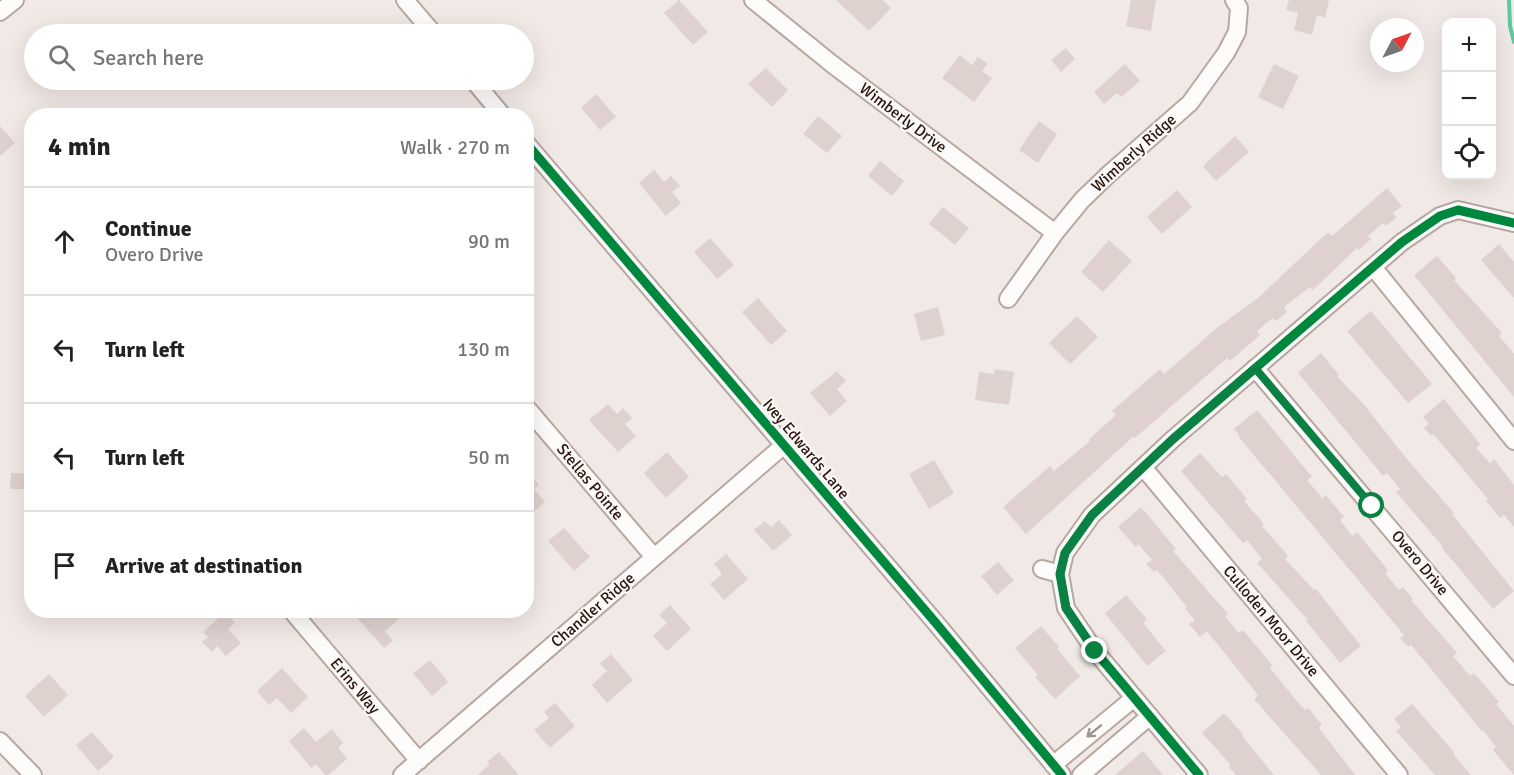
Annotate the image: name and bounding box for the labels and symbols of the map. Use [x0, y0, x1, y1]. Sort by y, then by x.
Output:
north arrow [1370, 18, 1424, 72]
street label: Wimberly Drive [855, 79, 951, 157]
street label: Wimberly Ridge [1087, 110, 1181, 196]
street label: Ivey Edwards Lane [758, 395, 854, 503]
street label: Stellas Pointe [552, 440, 628, 524]
route start [1358, 492, 1384, 518]
street label: Overo Drive [1387, 526, 1453, 600]
street label: Culloden Moor Drive [1219, 561, 1323, 681]
street label: Chandler Ridge [547, 568, 639, 652]
route end [1081, 637, 1107, 663]
street label: Erins Way [326, 654, 385, 719]
one-way arrow [1086, 725, 1102, 738]

